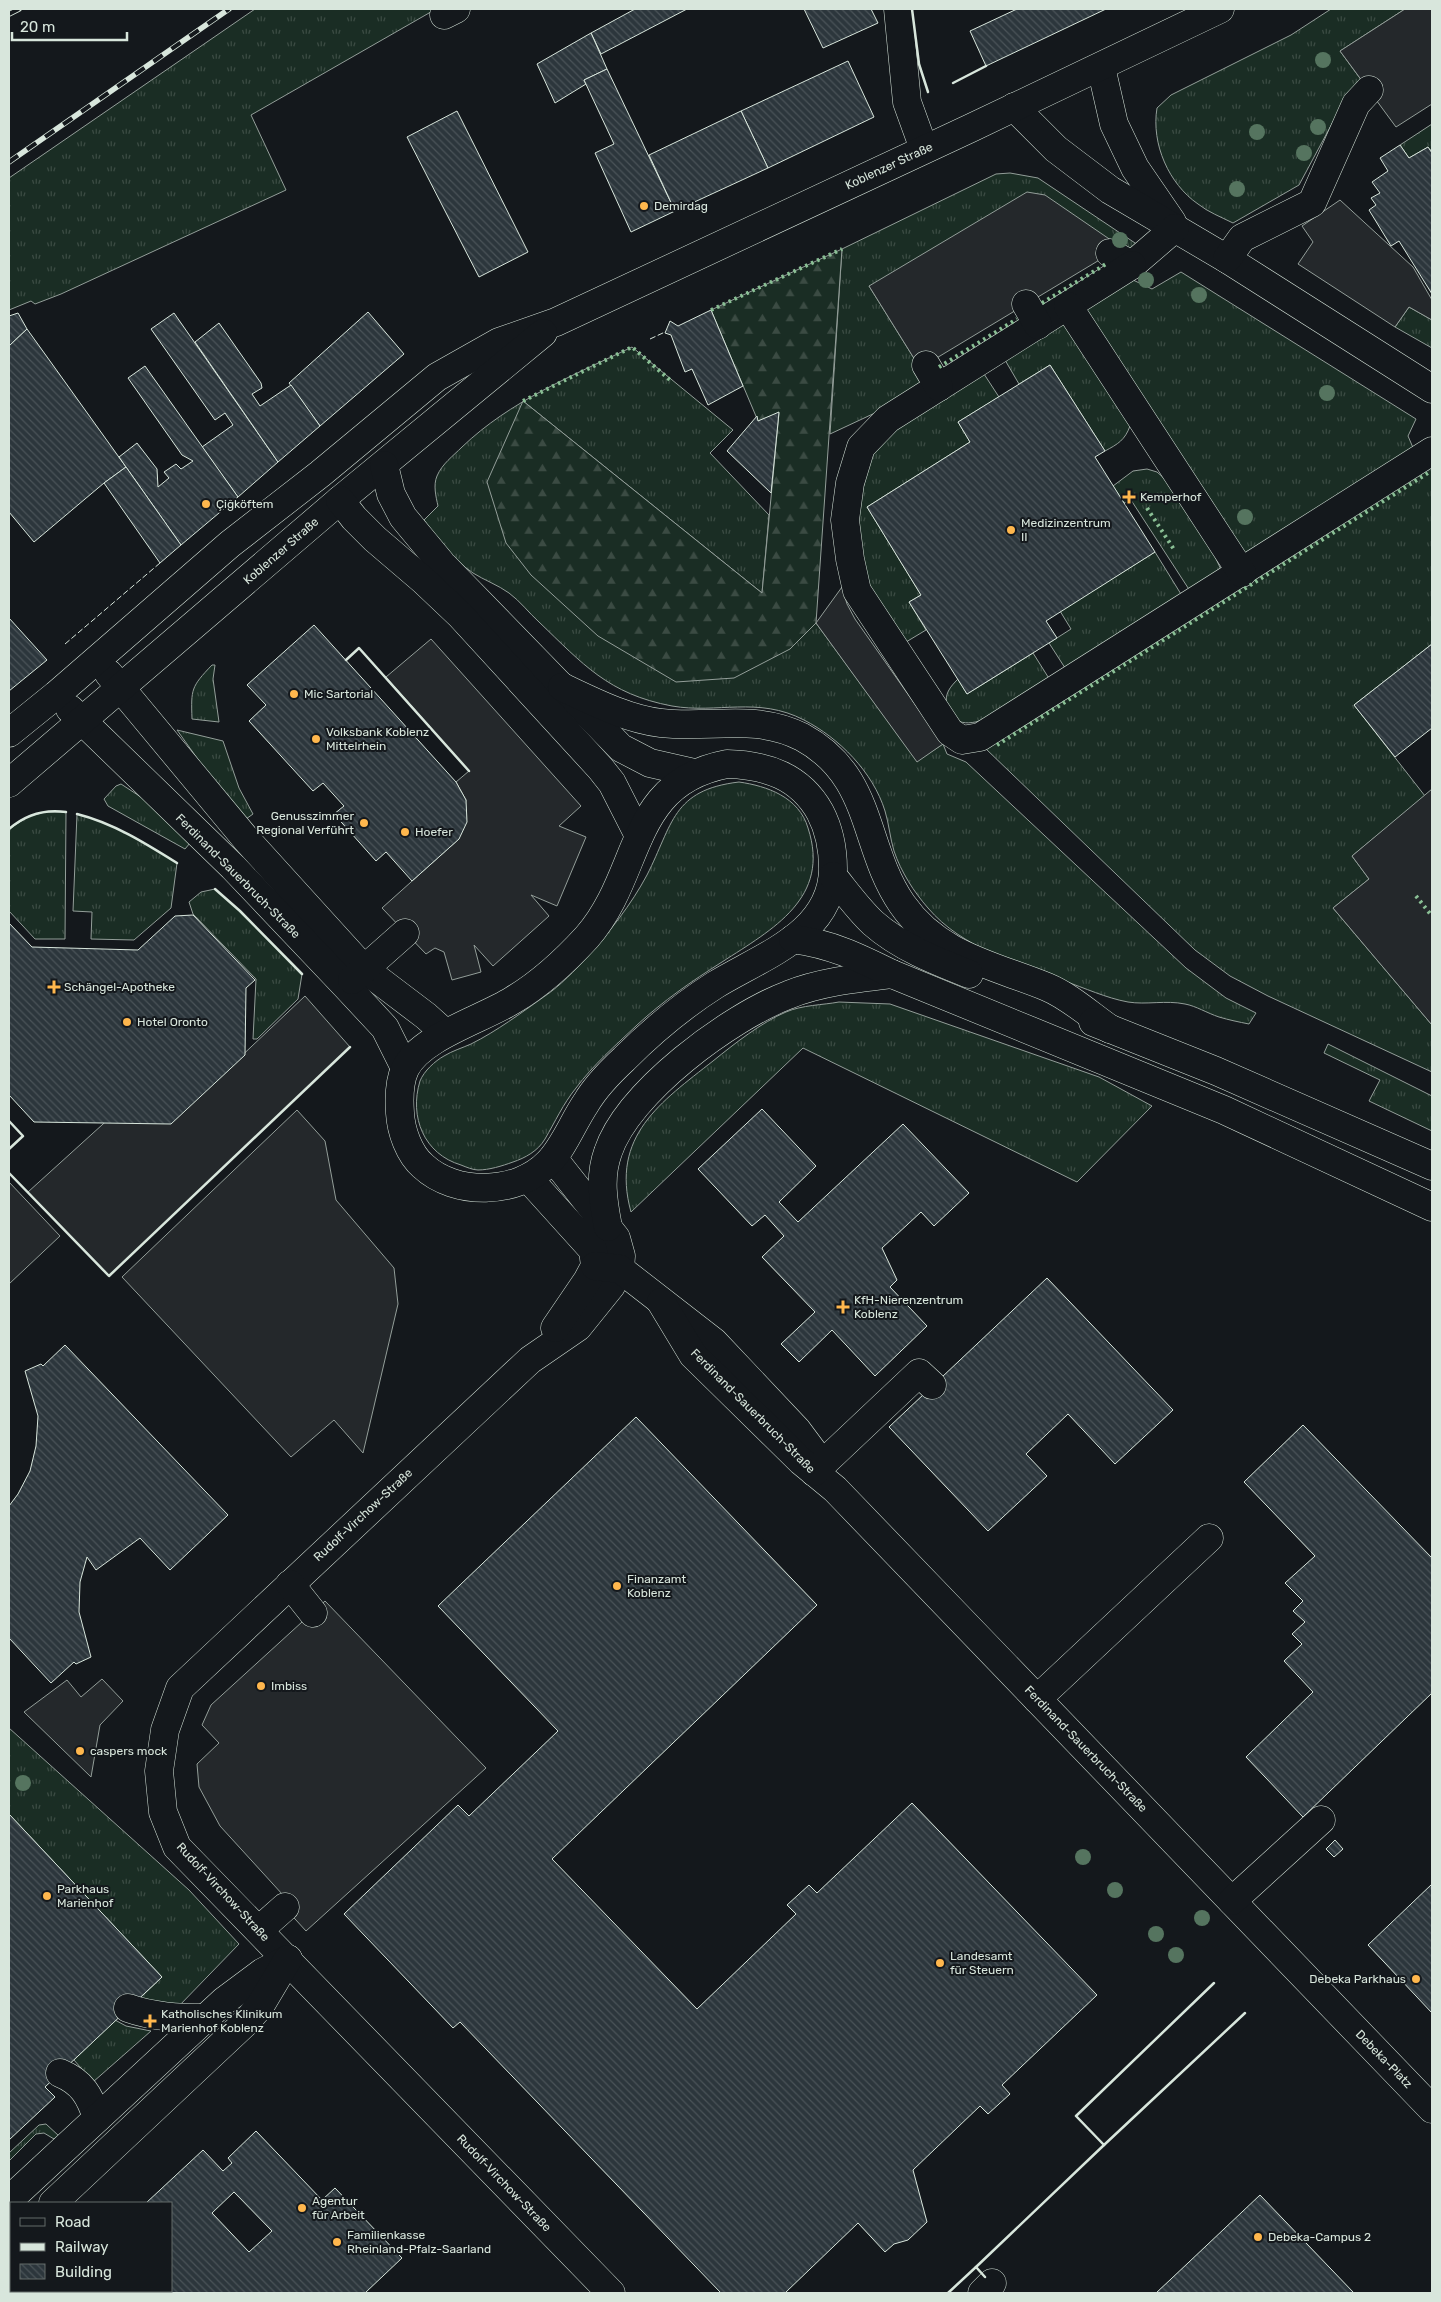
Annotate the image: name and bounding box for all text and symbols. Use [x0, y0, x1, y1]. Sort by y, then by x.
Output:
scale bar [12, 10, 128, 42]
text: 20 m [20, 18, 55, 36]
street label: Koblenzer Straße [843, 140, 935, 192]
place label: Demirdag [654, 199, 708, 213]
marker: Demirdag [638, 200, 650, 212]
marker: Kemperhof [1122, 490, 1136, 504]
place label: Kemperhof [1140, 490, 1202, 504]
place label: Çiğköftem [216, 497, 273, 511]
marker: Çiğköftem [200, 498, 212, 510]
street label: Koblenzer Straße [241, 514, 322, 587]
place label: Medizinzentrum II [1021, 516, 1111, 544]
marker: Medizinzentrum II [1005, 524, 1017, 536]
place label: Mic Sartorial [304, 687, 373, 701]
marker: Mic Sartorial [288, 688, 300, 700]
place label: Volksbank Koblenz Mittelrhein [326, 725, 429, 753]
marker: Volksbank Koblenz Mittelrhein [310, 733, 322, 745]
place label: Genusszimmer Regional Verführt [256, 809, 354, 837]
street label: Ferdinand-Sauerbruch-Straße [173, 811, 303, 941]
marker: Genusszimmer Regional Verführt [358, 817, 370, 829]
place label: Hoefer [415, 825, 453, 839]
marker: Hoefer [399, 826, 411, 838]
place label: Schängel-Apotheke [64, 980, 175, 994]
marker: Schängel-Apotheke [48, 981, 60, 993]
place label: Hotel Oronto [137, 1015, 208, 1029]
marker: Hotel Oronto [121, 1016, 133, 1028]
place label: KfH-Nierenzentrum Koblenz [854, 1293, 963, 1321]
marker: KfH-Nierenzentrum Koblenz [836, 1300, 850, 1314]
street label: Ferdinand-Sauerbruch-Straße [688, 1346, 818, 1476]
street label: Rudolf-Virchow-Straße [311, 1466, 415, 1564]
place label: Finanzamt Koblenz [627, 1572, 686, 1600]
marker: Finanzamt Koblenz [611, 1580, 623, 1592]
place label: Imbiss [271, 1679, 307, 1693]
marker: Imbiss [255, 1680, 267, 1692]
street label: Ferdinand-Sauerbruch-Straße [1022, 1683, 1150, 1815]
place label: caspers mock [90, 1744, 168, 1758]
marker: caspers mock [74, 1745, 86, 1757]
street label: Rudolf-Virchow-Straße [174, 1840, 272, 1944]
place label: Parkhaus Marienhof [57, 1882, 114, 1910]
marker: Parkhaus Marienhof [41, 1890, 53, 1902]
place label: Landesamt für Steuern [950, 1949, 1014, 1977]
marker: Landesamt für Steuern [934, 1957, 946, 1969]
place label: Debeka Parkhaus [1309, 1972, 1406, 1986]
marker: Debeka Parkhaus [1410, 1973, 1422, 1985]
place label: Katholisches Klinikum Marienhof Koblenz [161, 2007, 283, 2035]
marker: Katholisches Klinikum Marienhof Koblenz [143, 2014, 157, 2028]
street label: Debeka-Platz [1353, 2027, 1415, 2091]
street label: Rudolf-Virchow-Straße [454, 2132, 554, 2235]
place label: Agentur für Arbeit [312, 2194, 365, 2222]
legend [10, 2202, 172, 2292]
marker: Agentur für Arbeit [296, 2202, 308, 2214]
text: Road [55, 2213, 91, 2231]
place label: Familienkasse Rheinland-Pfalz-Saarland [347, 2228, 491, 2256]
place label: Debeka-Campus 2 [1268, 2230, 1371, 2244]
marker: Debeka-Campus 2 [1252, 2231, 1264, 2243]
marker: Familienkasse Rheinland-Pfalz-Saarland [331, 2236, 343, 2248]
text: Railway [55, 2238, 109, 2256]
text: Building [55, 2263, 112, 2281]

